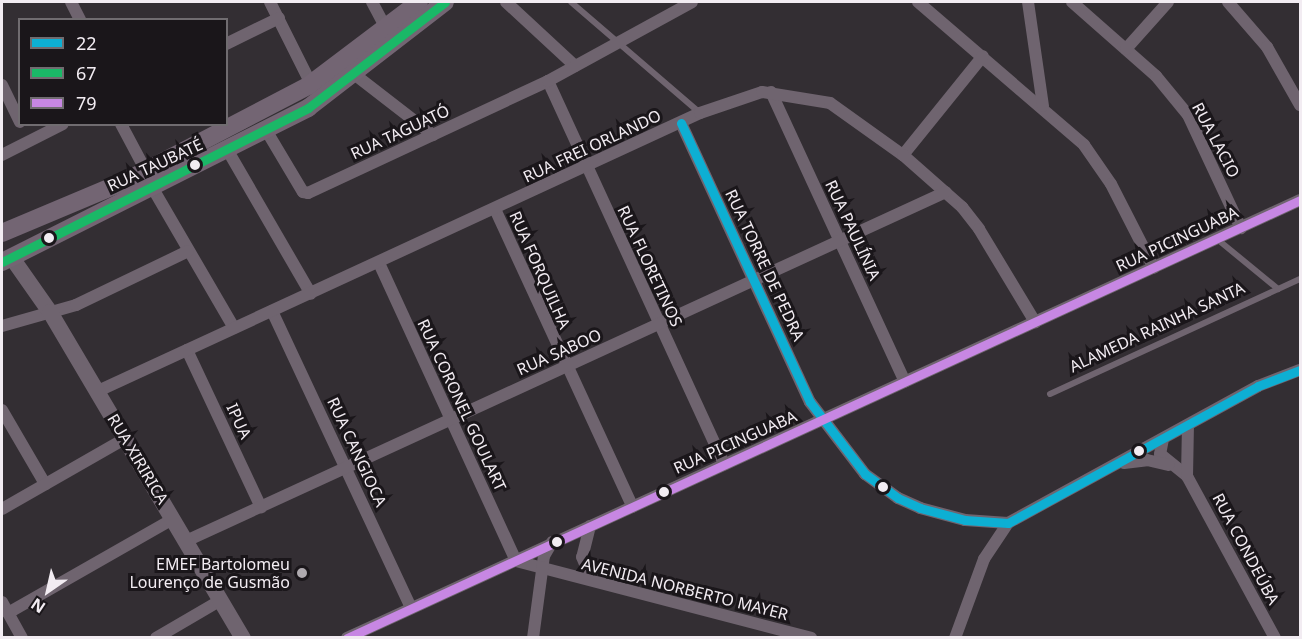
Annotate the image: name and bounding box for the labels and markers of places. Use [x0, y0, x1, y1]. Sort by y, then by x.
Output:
unlabelled marker [189, 159, 201, 171]
unlabelled marker [43, 232, 55, 244]
unlabelled marker [1133, 445, 1145, 457]
unlabelled marker [877, 481, 889, 493]
unlabelled marker [658, 486, 670, 498]
unlabelled marker [551, 536, 563, 548]
place label: EMEF Bartolomeu Lourenço de Gusmão [129, 554, 290, 592]
marker: EMEF Bartolomeu Lourenço de Gusmão [295, 566, 309, 580]

